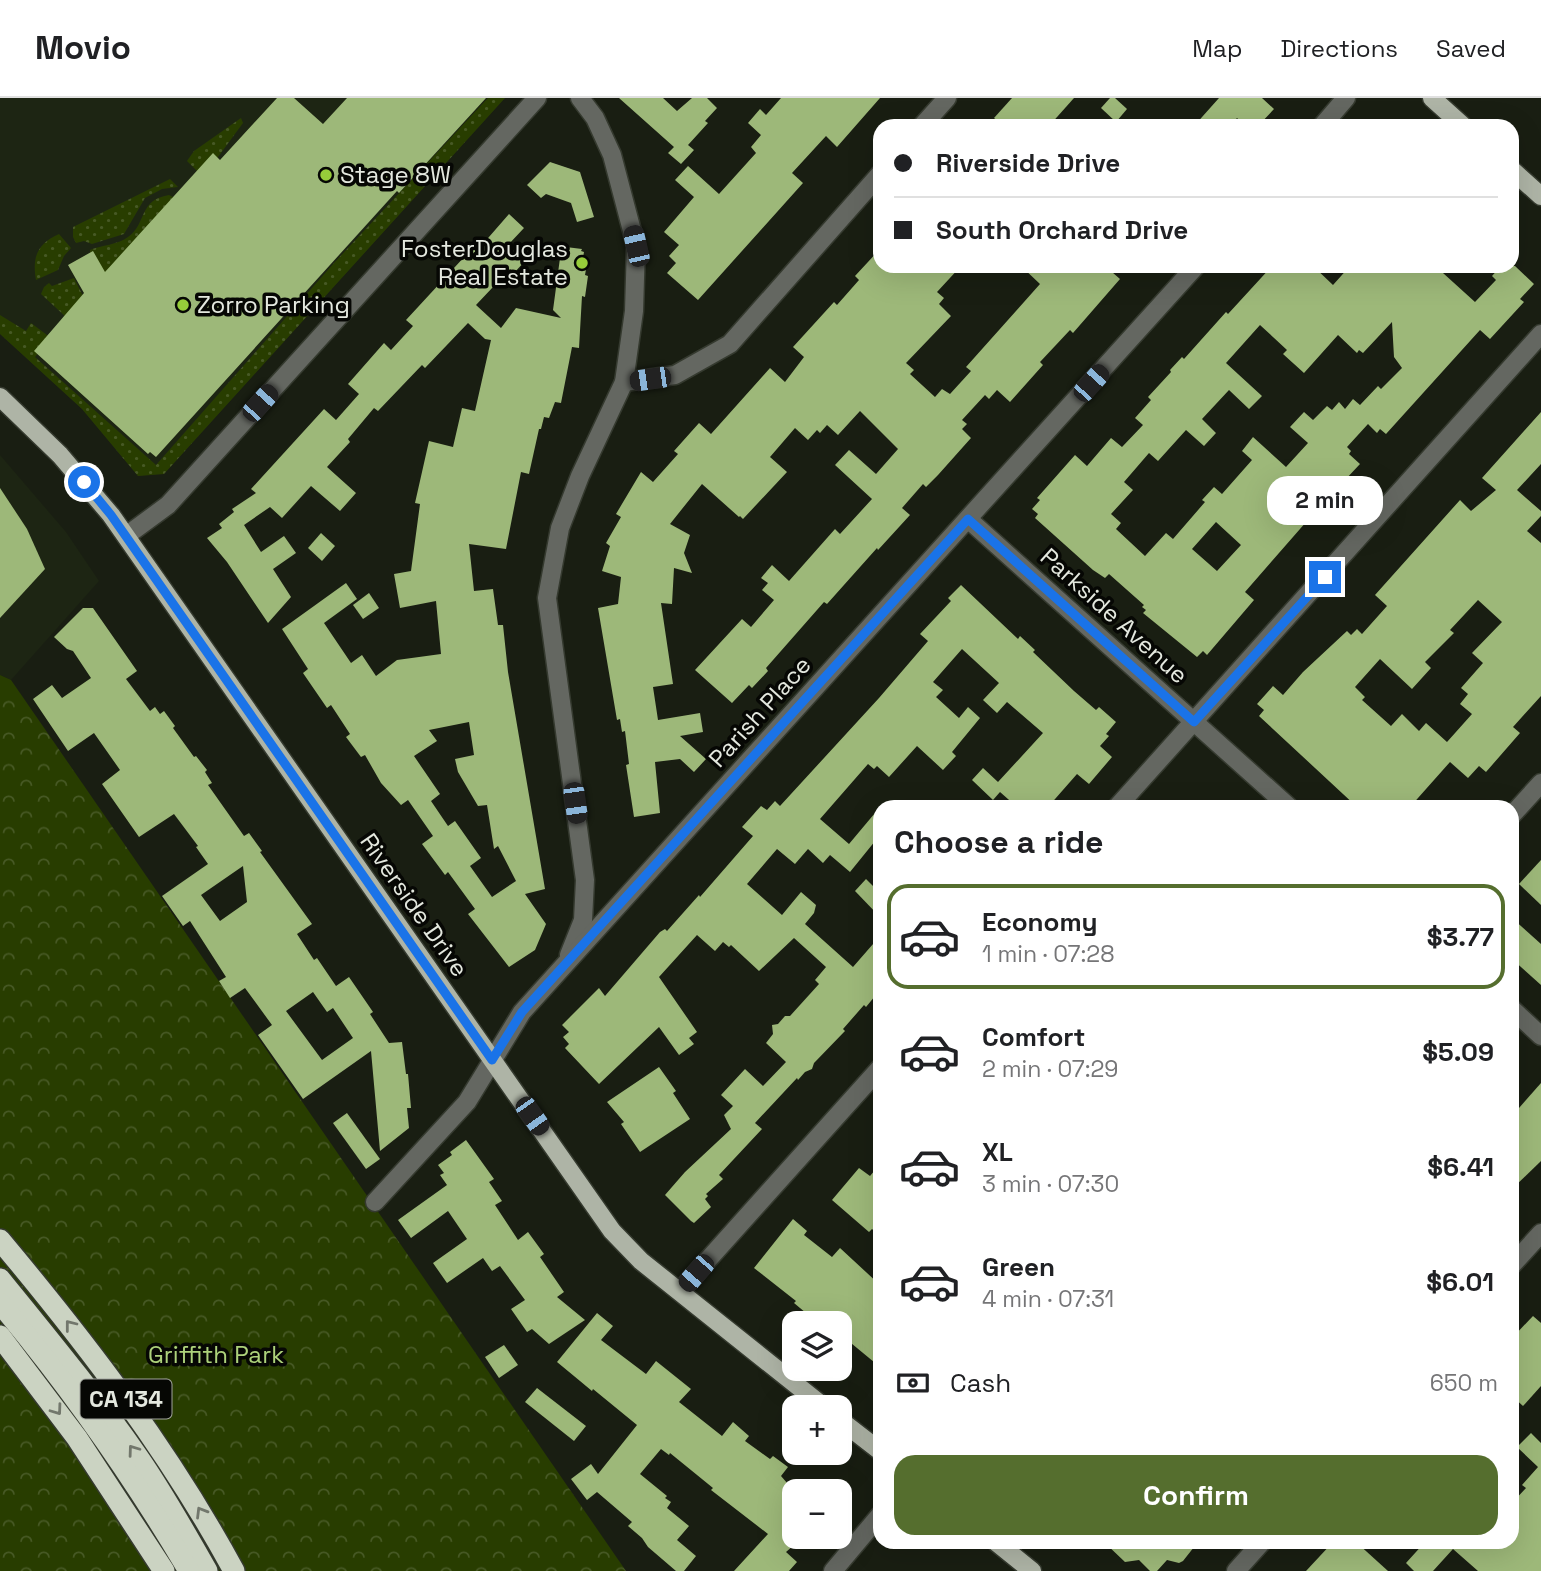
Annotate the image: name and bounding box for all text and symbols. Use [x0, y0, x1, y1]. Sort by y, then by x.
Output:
text: Movio [35, 27, 131, 69]
text: Map [1192, 33, 1242, 64]
text: Directions [1280, 33, 1398, 64]
text: Saved [1436, 33, 1506, 64]
text: Riverside Drive [936, 146, 1120, 180]
place label: Stage 8W [340, 159, 451, 190]
marker: Stage 8W [318, 167, 334, 183]
text: South Orchard Drive [936, 213, 1188, 247]
car [622, 223, 651, 269]
place label: FosterDouglas Real Estate [401, 233, 568, 292]
marker: FosterDouglas Real Estate [574, 255, 590, 271]
place label: Zorro Parking [197, 289, 350, 320]
marker: Zorro Parking [175, 297, 191, 313]
car [1070, 360, 1113, 406]
car [628, 366, 673, 392]
car [239, 380, 282, 426]
route start [68, 466, 100, 498]
callout: 2 min [1267, 476, 1383, 524]
text: 2 min [1295, 485, 1355, 515]
street label: Parkside Avenue [1034, 541, 1195, 690]
route end [1309, 561, 1341, 593]
street label: Parish Place [702, 650, 818, 774]
car [562, 781, 589, 825]
text: Choose a ride [894, 822, 1104, 862]
street label: Riverside Drive [353, 827, 475, 983]
icon: car [898, 905, 961, 968]
text: Economy [982, 905, 1098, 939]
text: $3.77 [1427, 920, 1494, 954]
text: 1 min · 07:28 [982, 939, 1114, 969]
icon: car [898, 1020, 961, 1083]
text: Comfort [982, 1020, 1085, 1054]
text: $5.09 [1422, 1035, 1494, 1069]
text: 2 min · 07:29 [982, 1054, 1118, 1084]
car [512, 1093, 553, 1139]
icon: car [898, 1135, 961, 1198]
text: XL [982, 1135, 1013, 1169]
text: $6.41 [1427, 1150, 1494, 1184]
text: 3 min · 07:30 [982, 1169, 1119, 1199]
car [675, 1250, 718, 1296]
icon: car [898, 1250, 961, 1313]
text: Green [982, 1250, 1055, 1284]
text: $6.01 [1426, 1265, 1494, 1299]
text: 4 min · 07:31 [982, 1284, 1114, 1314]
map controls [782, 1311, 852, 1549]
button: layers [782, 1311, 852, 1381]
one-way arrow [66, 1321, 79, 1333]
park label: Griffith Park [148, 1339, 284, 1370]
icon: cash [894, 1364, 932, 1402]
text: Cash [950, 1366, 1011, 1400]
text: 650 m [1430, 1368, 1498, 1398]
road number: CA 134 [80, 1380, 172, 1418]
button: + [782, 1395, 852, 1465]
one-way arrow [48, 1402, 61, 1414]
one-way arrow [129, 1445, 141, 1458]
button: Confirm [894, 1455, 1498, 1535]
button: − [782, 1479, 852, 1549]
one-way arrow [196, 1506, 209, 1519]

